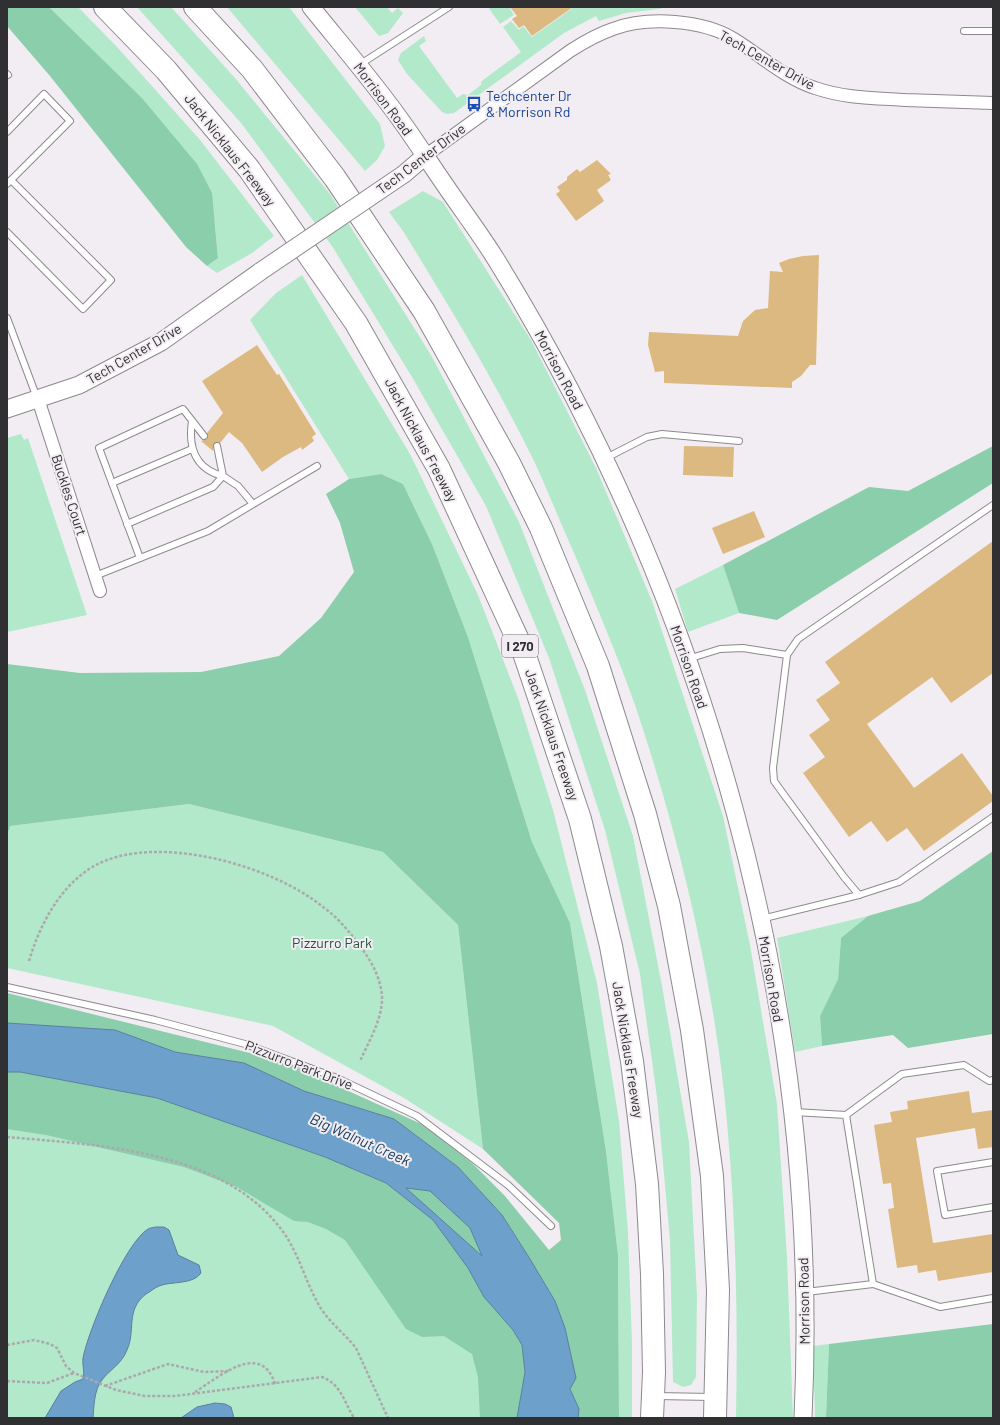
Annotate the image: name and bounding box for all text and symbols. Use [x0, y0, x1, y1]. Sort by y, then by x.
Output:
street label: Tech Center Drive [716, 26, 818, 93]
street label: Morrison Road [350, 59, 416, 139]
place label: Techcenter Dr & Morrison Rd [486, 87, 571, 120]
street label: Jack Nicklaus Freeway [181, 90, 280, 210]
bus stop icon: Techcenter Dr & Morrison Rd [465, 95, 483, 113]
street label: Tech Center Drive [373, 120, 469, 198]
street label: Tech Center Drive [83, 319, 184, 388]
street label: Morrison Road [531, 327, 587, 412]
street label: Jack Nicklaus Freeway [382, 375, 462, 505]
street label: Buckles Court [48, 452, 91, 538]
street label: Morrison Road [667, 623, 712, 711]
road number: I 270 [502, 635, 538, 657]
street label: Jack Nicklaus Freeway [522, 667, 583, 803]
park label: Pizzurro Park [292, 934, 372, 951]
street label: Morrison Road [756, 935, 787, 1023]
street label: Jack Nicklaus Freeway [609, 980, 648, 1120]
street label: Pizzurro Park Drive [243, 1036, 355, 1093]
water label: Big Walnut Creek [308, 1109, 414, 1169]
street label: Morrison Road [794, 1257, 813, 1345]

